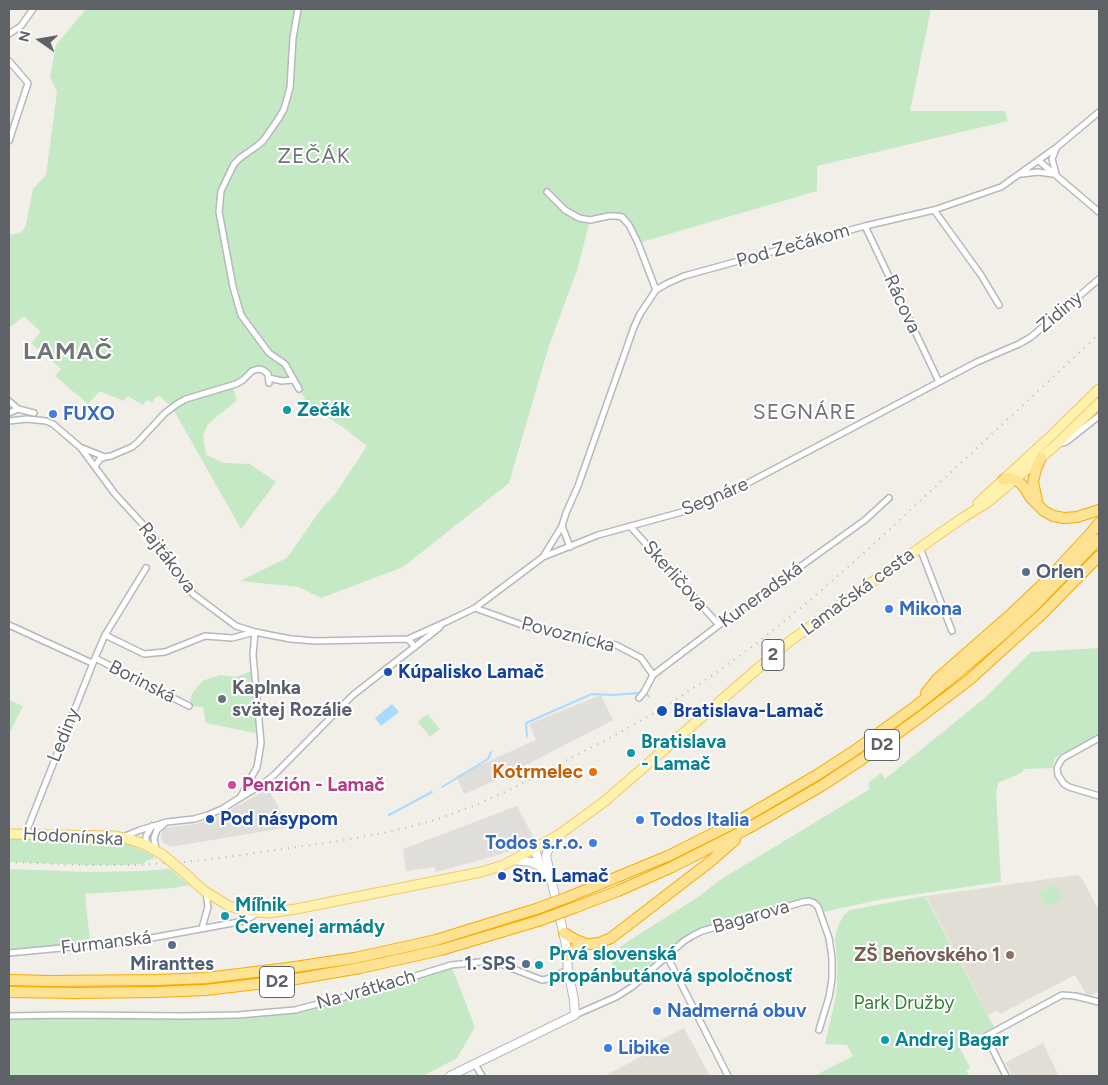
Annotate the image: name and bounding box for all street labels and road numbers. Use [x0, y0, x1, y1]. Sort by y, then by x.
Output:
street label: Pod Zečákom [734, 219, 852, 273]
street label: Rácova [879, 271, 925, 337]
street label: Zidiny [1033, 286, 1087, 338]
street label: Segnáre [678, 473, 752, 521]
street label: Rajtákova [133, 518, 201, 598]
street label: Skerličova [638, 536, 712, 616]
street label: Lamačská cesta [797, 543, 919, 641]
street label: Kuneradská [715, 557, 807, 633]
street label: Povoznícka [519, 612, 617, 658]
road number: 2 [762, 640, 784, 670]
street label: Borinská [105, 656, 179, 708]
street label: Lediny [43, 705, 85, 765]
road number: D2 [864, 730, 900, 760]
street label: Hodonínska [22, 823, 124, 851]
street label: Bagarova [710, 895, 792, 939]
street label: Furmanská [59, 926, 153, 960]
street label: Na vrátkach [314, 965, 418, 1015]
road number: D2 [260, 966, 294, 998]

